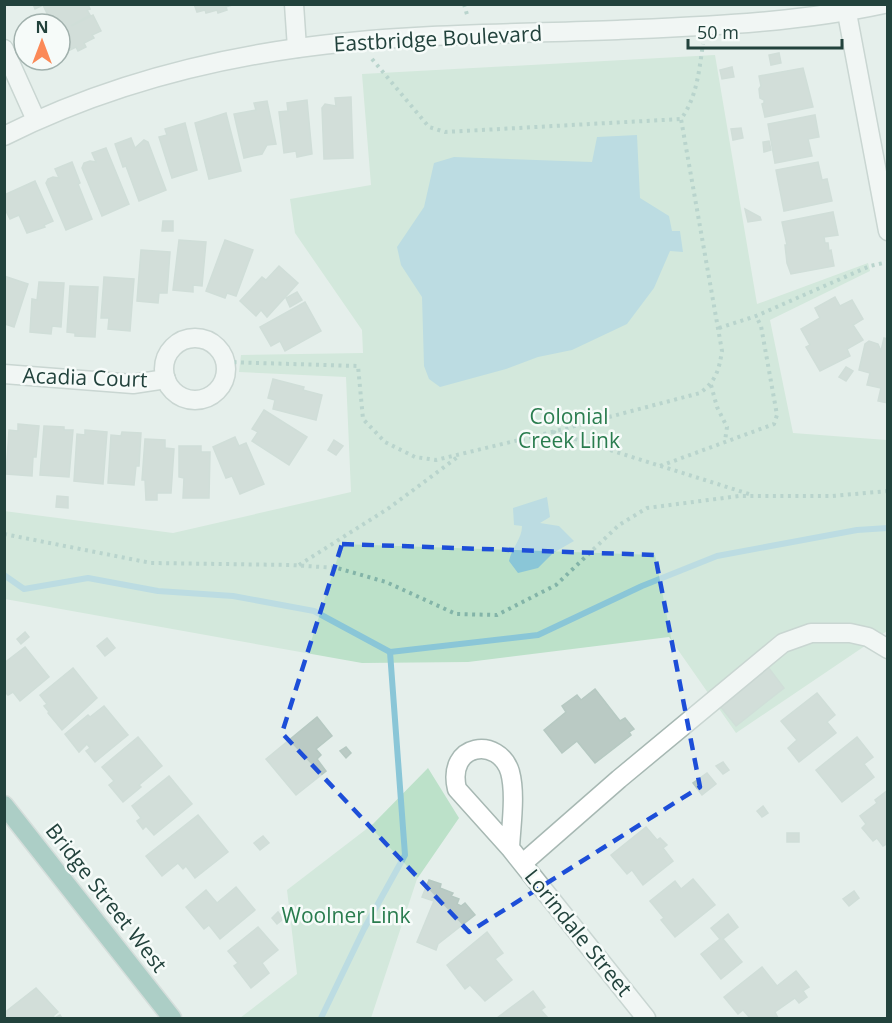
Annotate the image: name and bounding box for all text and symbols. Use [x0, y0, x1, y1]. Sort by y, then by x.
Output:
north arrow [12, 12, 72, 72]
scale bar [688, 12, 842, 50]
text: N [35, 16, 49, 38]
street label: Eastbridge Boulevard [333, 19, 543, 57]
text: 50 m [697, 20, 739, 44]
street label: Acadia Court [22, 361, 148, 393]
park label: Colonial Creek Link [518, 402, 620, 454]
street label: Bridge Street West [40, 817, 174, 978]
street label: Lorindale Street [519, 863, 639, 1002]
park label: Woolner Link [282, 901, 410, 929]

